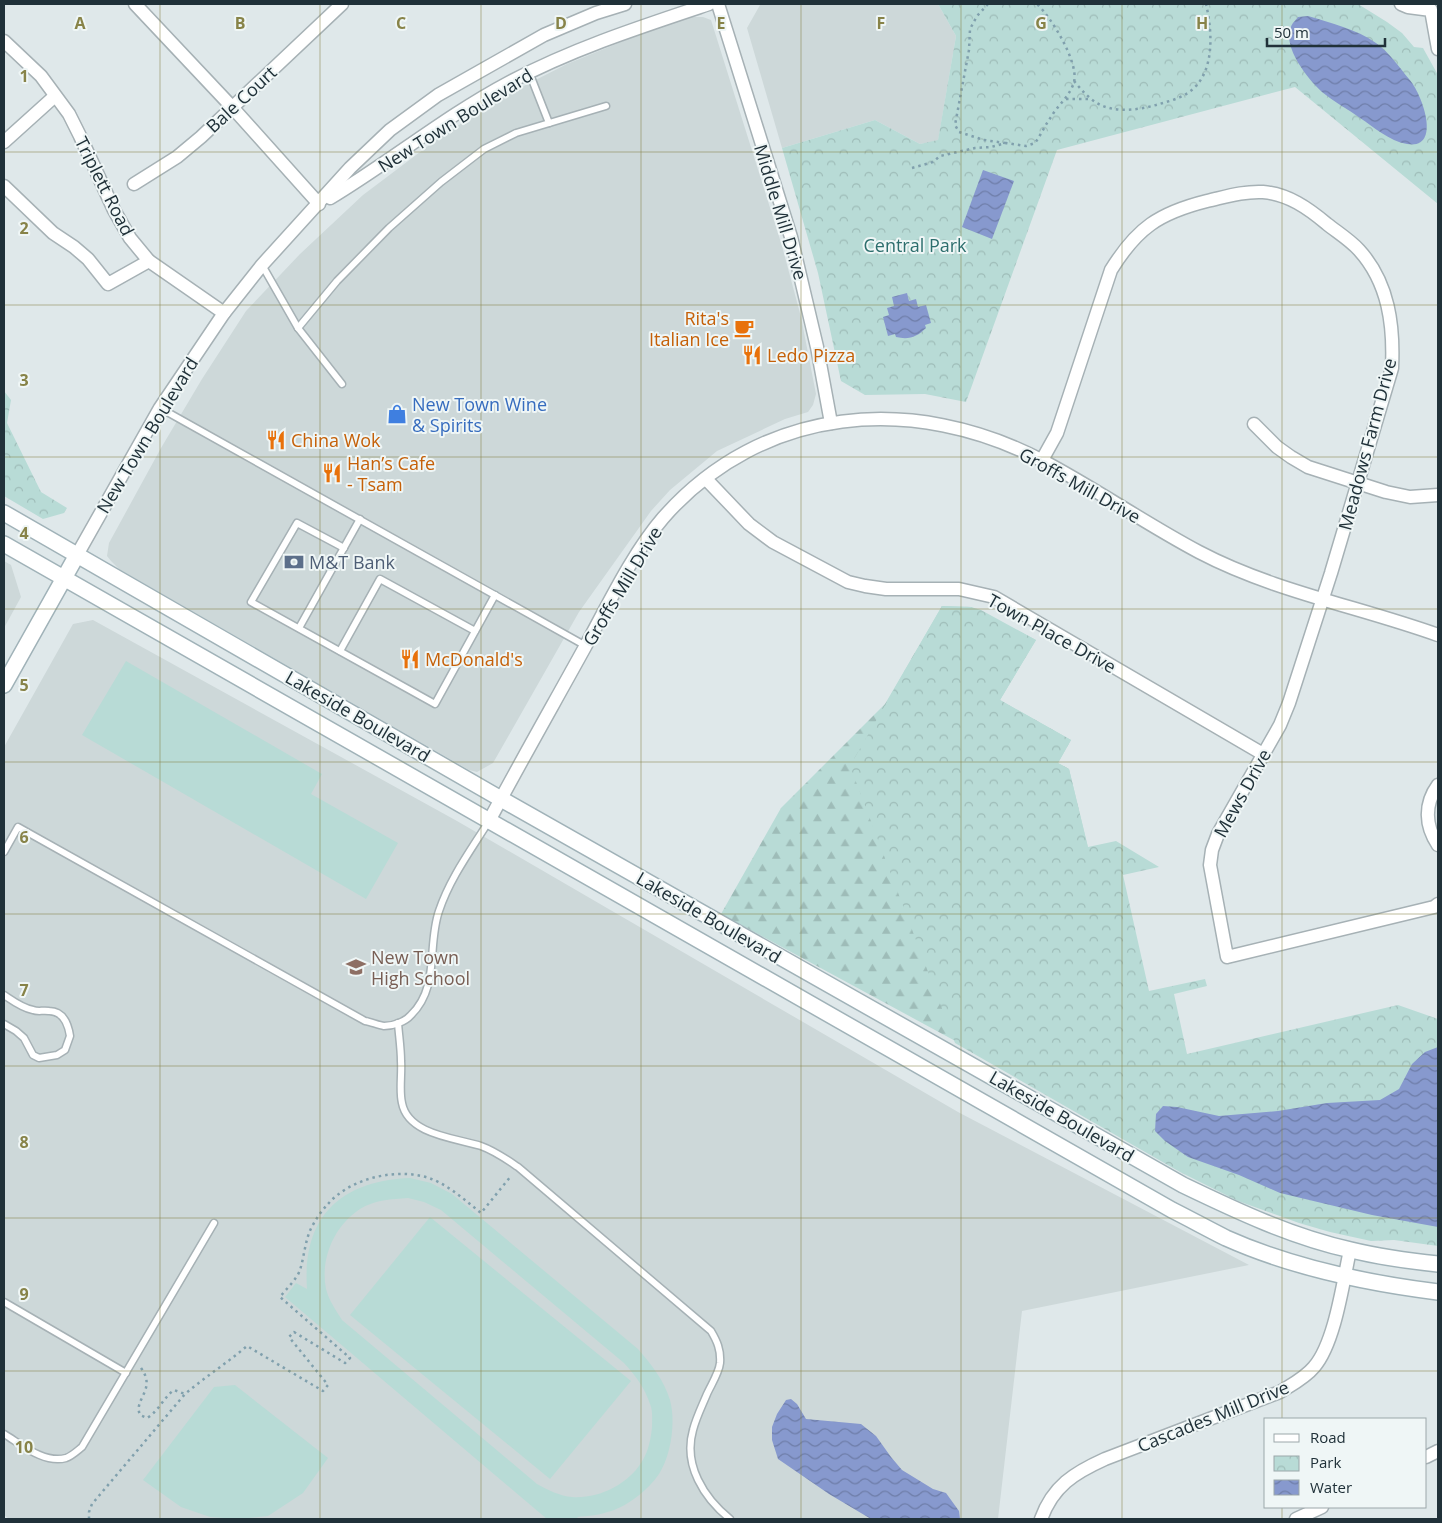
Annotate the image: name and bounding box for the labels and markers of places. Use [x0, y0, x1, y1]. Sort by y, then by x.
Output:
place label: Rita's Italian Ice [649, 306, 729, 351]
cafe icon: Rita's Italian Ice [733, 317, 755, 339]
place label: Ledo Pizza [767, 343, 855, 367]
restaurant icon: Ledo Pizza [741, 344, 763, 366]
place label: New Town Wine & Spirits [412, 392, 547, 437]
shop icon: New Town Wine & Spirits [386, 403, 408, 425]
place label: China Wok [291, 428, 381, 452]
restaurant icon: China Wok [265, 429, 287, 451]
place label: Han’s Cafe - Tsam [347, 451, 435, 496]
restaurant icon: Han’s Cafe - Tsam [321, 462, 343, 484]
place label: M&T Bank [309, 550, 396, 574]
bank icon: M&T Bank [283, 551, 305, 573]
place label: McDonald's [425, 647, 523, 671]
restaurant icon: McDonald's [399, 648, 421, 670]
place label: New Town High School [371, 945, 470, 990]
school or university icon: New Town High School [345, 956, 367, 978]

